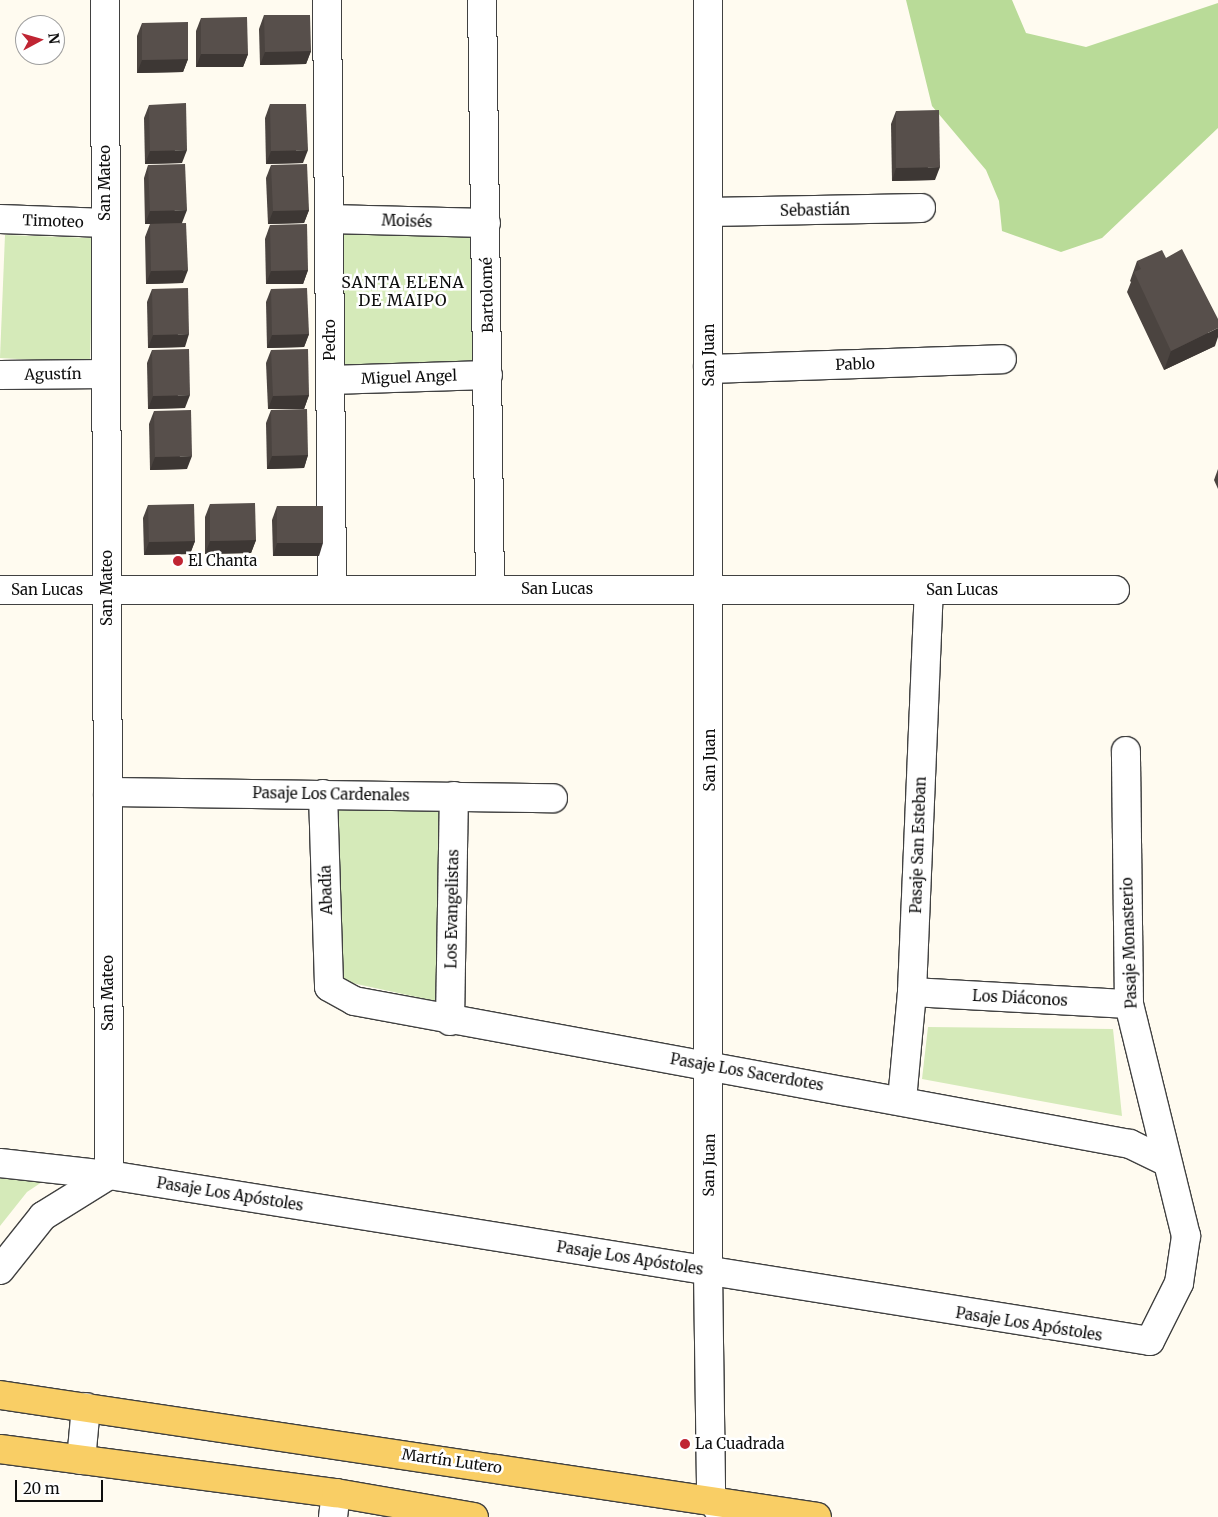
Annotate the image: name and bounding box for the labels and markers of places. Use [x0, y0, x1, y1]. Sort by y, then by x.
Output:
place label: El Chanta [188, 552, 257, 570]
marker: El Chanta [172, 555, 184, 567]
place label: La Cuadrada [695, 1435, 784, 1453]
marker: La Cuadrada [679, 1438, 691, 1450]

